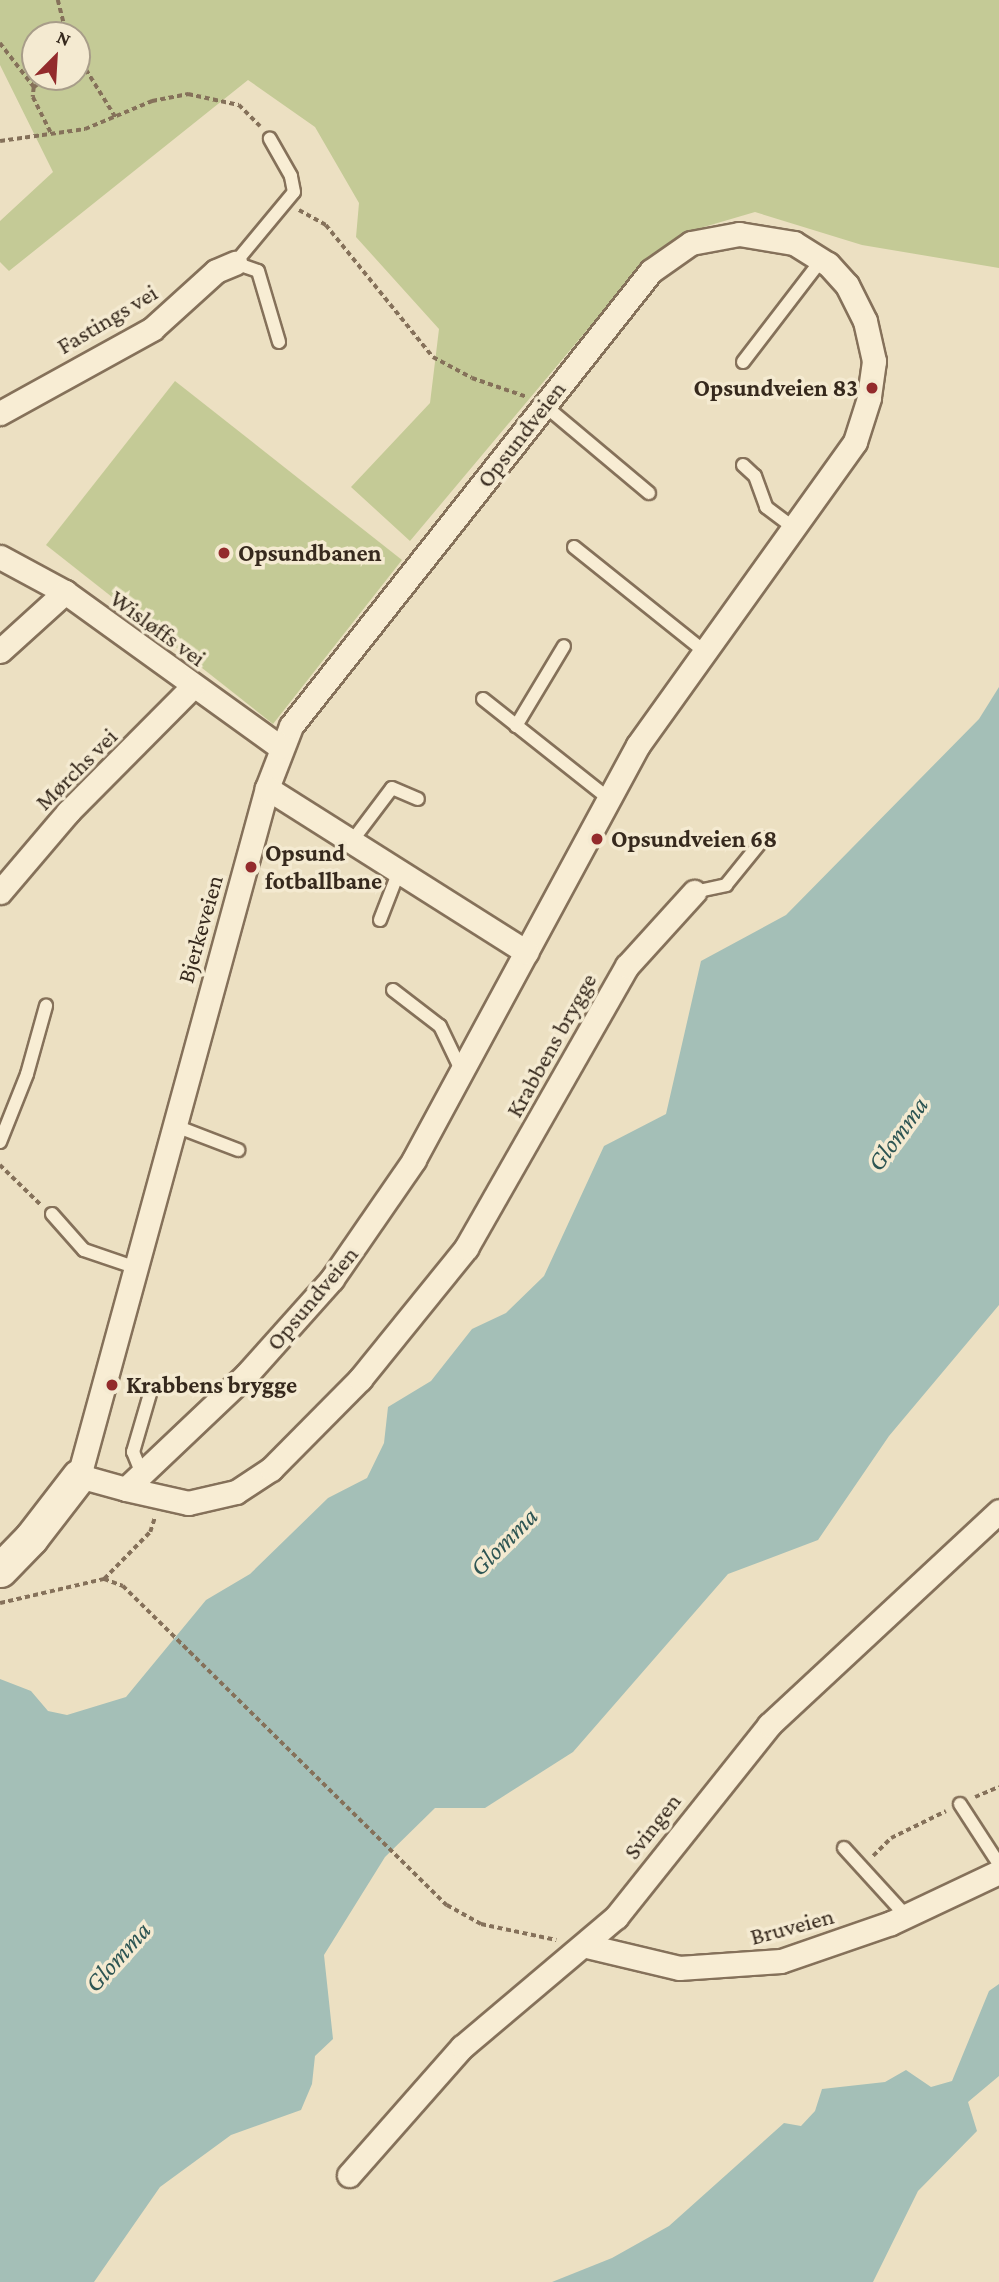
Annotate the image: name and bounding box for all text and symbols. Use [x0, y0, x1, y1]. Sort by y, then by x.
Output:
north arrow [21, 21, 91, 91]
text: N [54, 26, 74, 50]
street label: Fastings vei [52, 278, 162, 360]
place label: Opsundveien 83 [693, 374, 858, 402]
street label: Opsundveien [470, 375, 572, 493]
marker: Opsundveien 83 [864, 380, 880, 396]
place label: Opsundbanen [238, 539, 382, 567]
marker: Opsundbanen [216, 545, 232, 561]
street label: Wisløffs vei [105, 584, 211, 672]
street label: Mørchs vei [29, 722, 123, 816]
place label: Opsundveien 68 [611, 825, 777, 853]
marker: Opsundveien 68 [589, 831, 605, 847]
place label: Opsund fotballbane [265, 839, 382, 895]
marker: Opsund fotballbane [243, 859, 259, 875]
street label: Bjerkeveien [171, 872, 229, 986]
street label: Krabbens brygge [500, 968, 602, 1122]
water label: Glomma [861, 1091, 935, 1177]
street label: Opsundveien [260, 1240, 364, 1356]
place label: Krabbens brygge [126, 1371, 297, 1399]
marker: Krabbens brygge [104, 1377, 120, 1393]
water label: Glomma [463, 1501, 545, 1583]
street label: Svingen [617, 1787, 687, 1865]
street label: Bruveien [747, 1901, 837, 1951]
water label: Glomma [78, 1915, 158, 1999]

